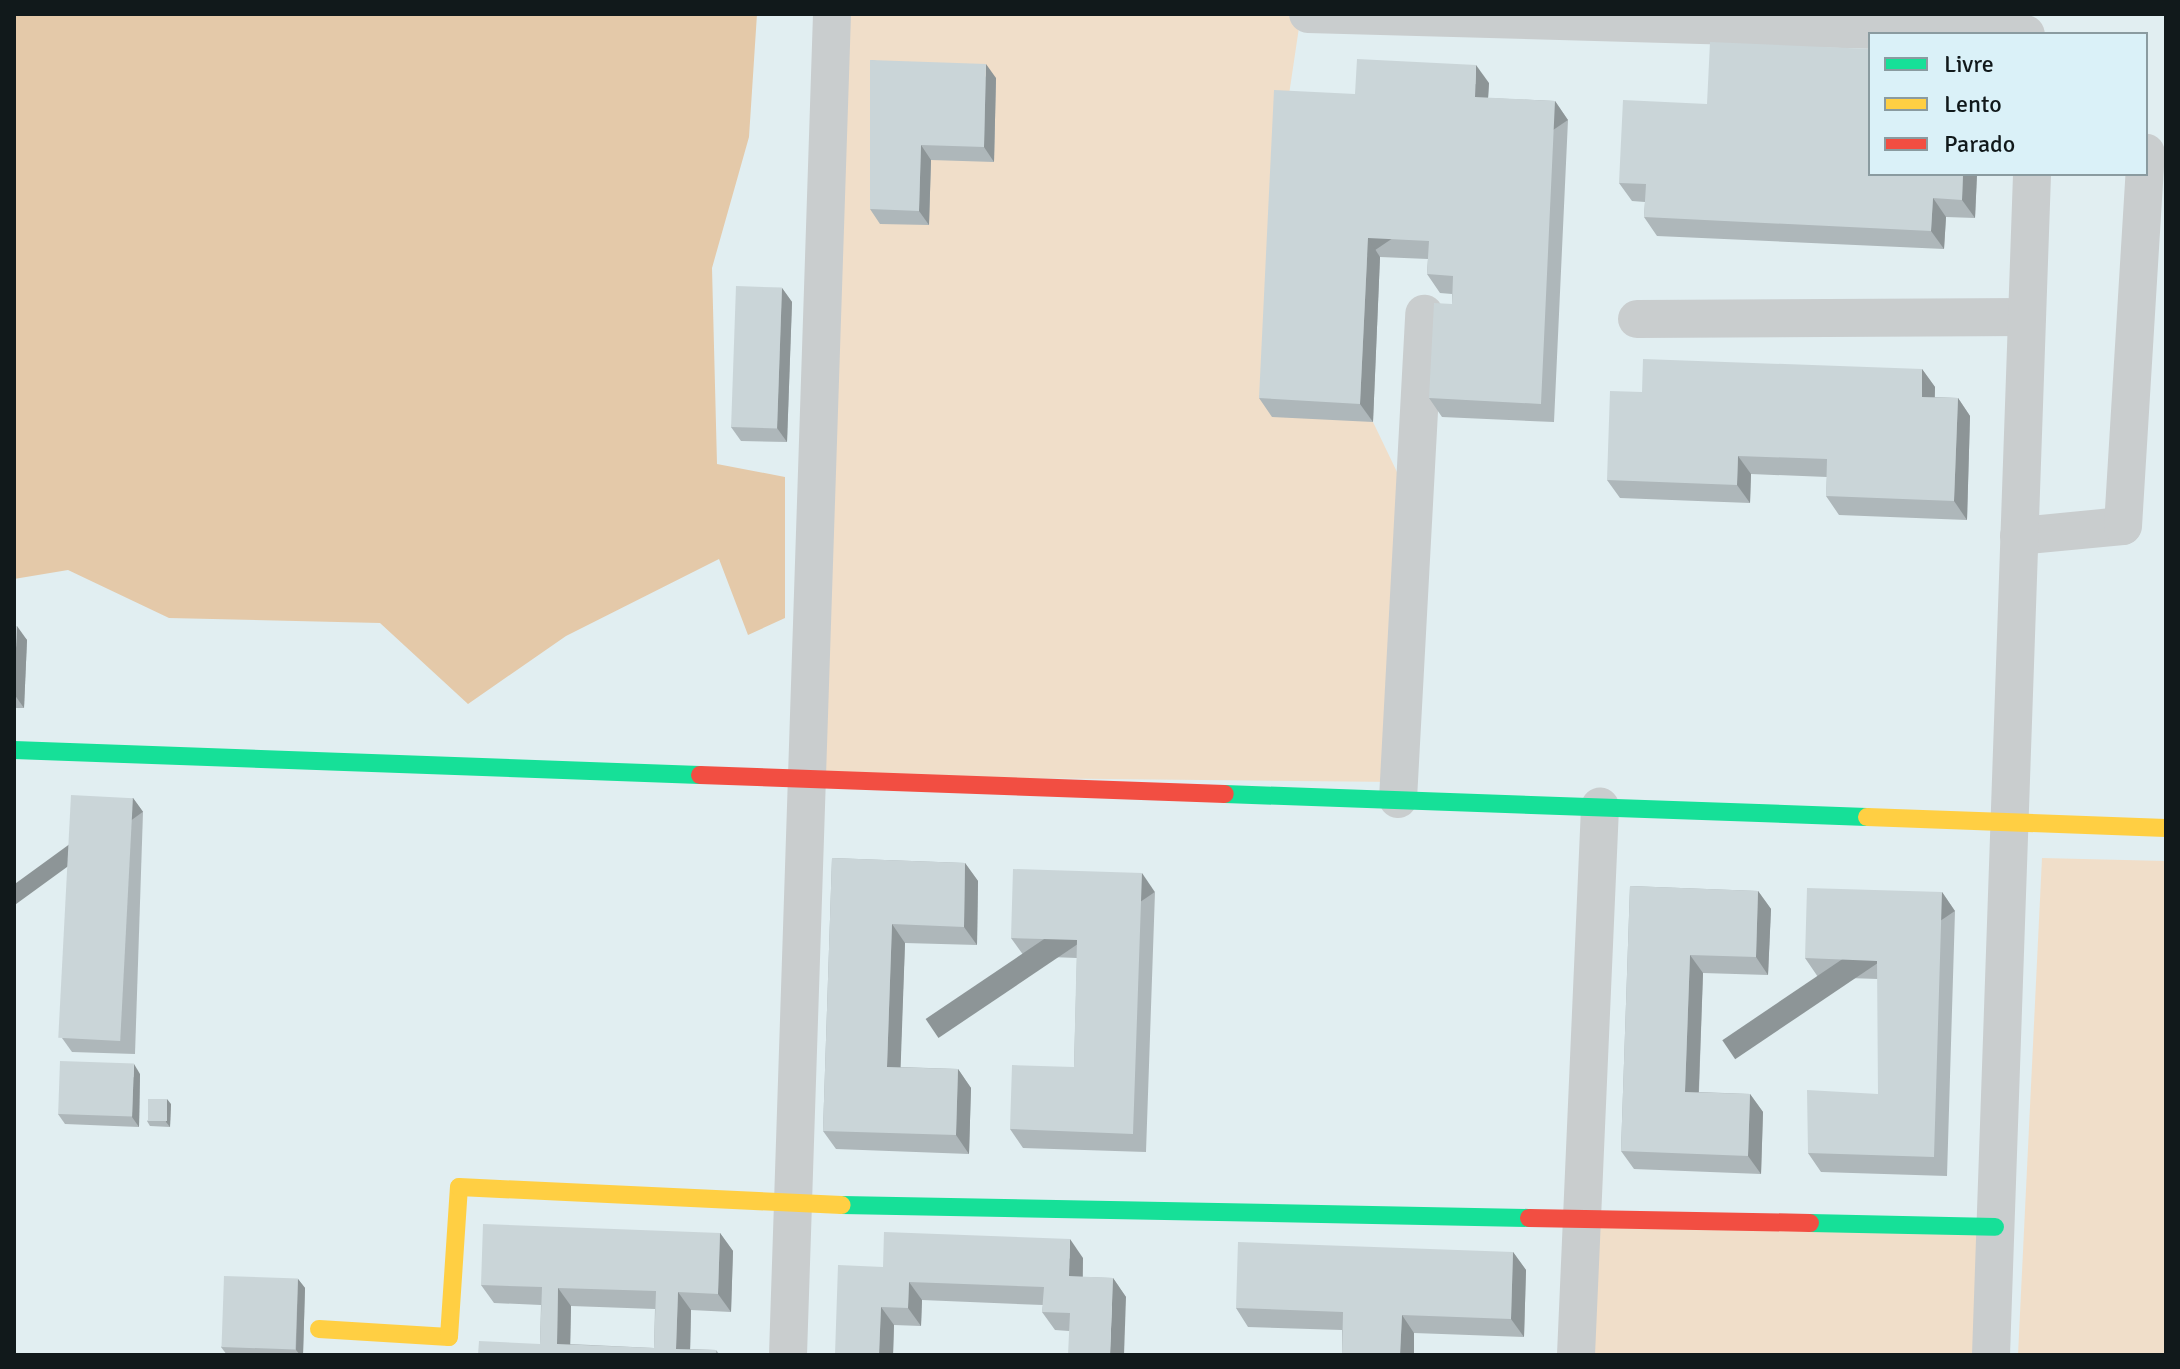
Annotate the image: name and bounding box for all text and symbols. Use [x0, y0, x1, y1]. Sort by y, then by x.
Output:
legend [1868, 32, 2148, 176]
text: Livre [1944, 49, 1994, 79]
text: Lento [1944, 89, 2002, 119]
text: Parado [1944, 129, 2015, 159]

